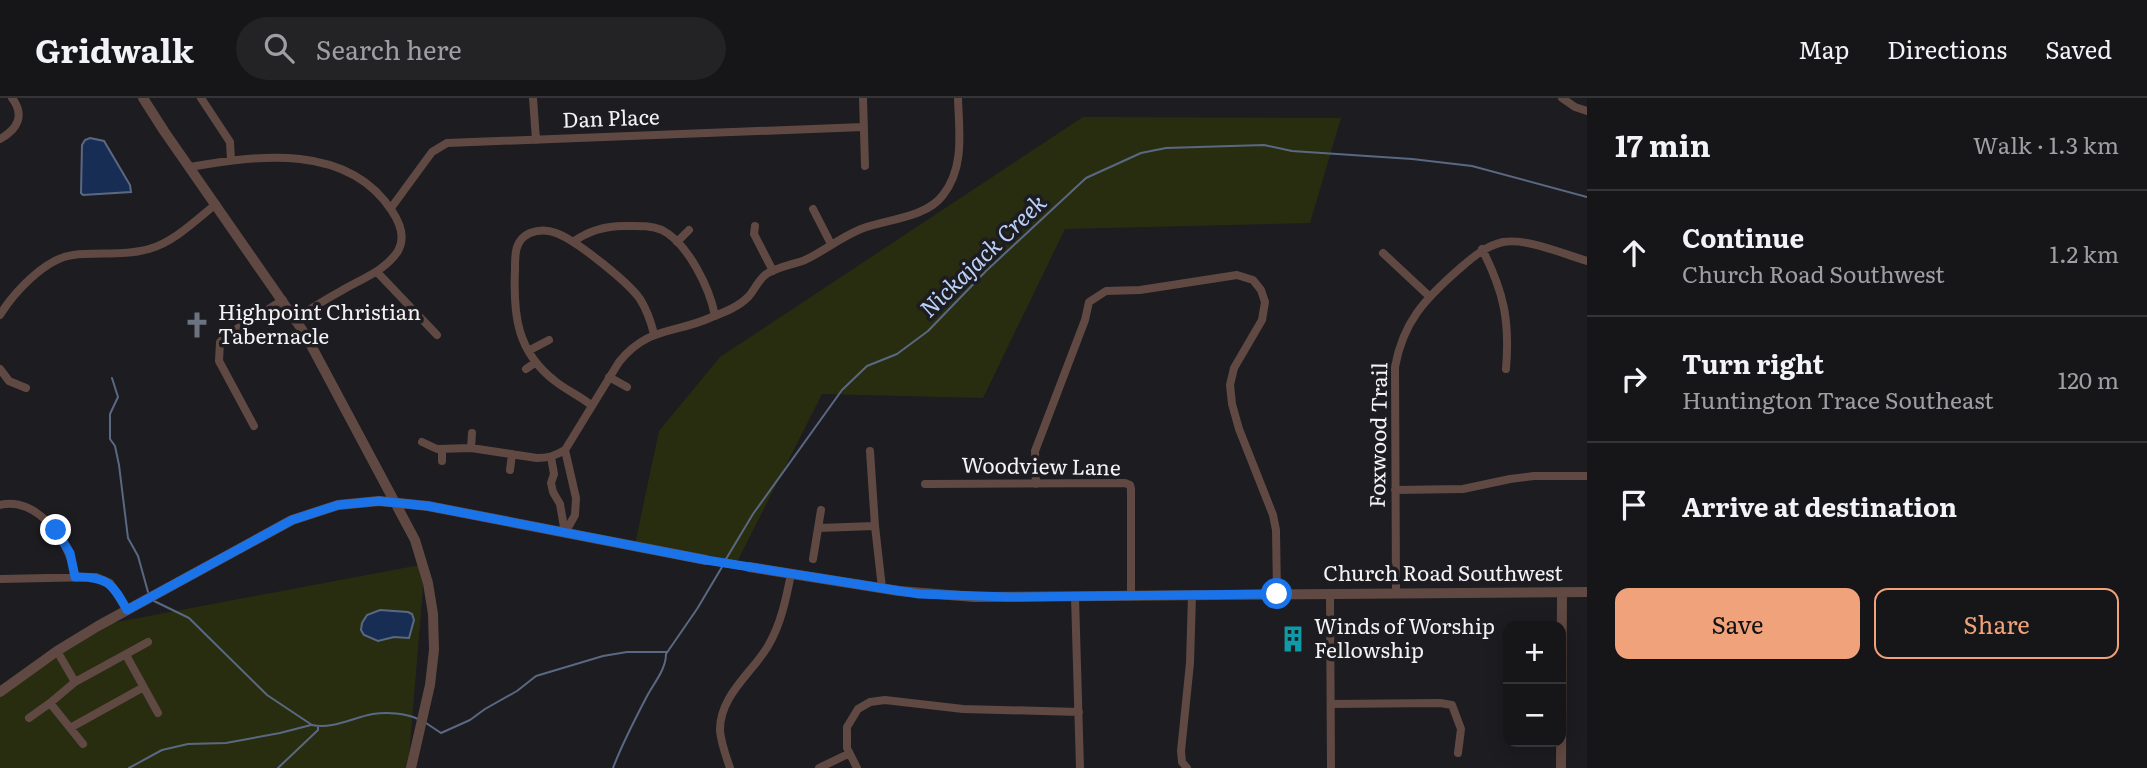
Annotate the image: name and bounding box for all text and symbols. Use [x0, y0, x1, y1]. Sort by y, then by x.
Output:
search box [236, 17, 726, 80]
text: Gridwalk [35, 24, 194, 73]
icon: search [260, 29, 298, 67]
text: Search here [316, 29, 462, 68]
text: Map [1798, 31, 1849, 66]
text: Directions [1887, 31, 2007, 66]
text: Saved [2045, 31, 2112, 66]
street label: Dan Place [562, 99, 660, 134]
text: 17 min [1615, 122, 1711, 166]
text: Walk · 1.3 km [1973, 127, 2119, 161]
water label: Nickajack Creek [911, 185, 1053, 324]
text: Continue [1682, 217, 1804, 256]
icon: ahead [1615, 234, 1653, 272]
text: 1.2 km [2050, 236, 2119, 270]
text: Church Road Southwest [1682, 256, 1944, 290]
place label: Highpoint Christian Tabernacle [218, 295, 421, 350]
church icon: Highpoint Christian Tabernacle [182, 310, 212, 340]
text: Turn right [1682, 343, 1824, 382]
icon: right [1615, 360, 1653, 398]
street label: Foxwood Trail [1360, 362, 1393, 508]
text: 120 m [2058, 362, 2119, 396]
text: Huntington Trace Southeast [1682, 382, 1994, 416]
street label: Woodview Lane [961, 448, 1121, 481]
icon: arrive [1615, 486, 1653, 524]
text: Arrive at destination [1682, 486, 1957, 525]
route end [40, 514, 71, 545]
street label: Church Road Southwest [1323, 556, 1563, 587]
route start [1261, 578, 1292, 609]
button: Save [1615, 588, 1860, 659]
button: Share [1874, 588, 2119, 659]
place label: Winds of Worship Fellowship [1314, 609, 1495, 664]
map controls [1503, 621, 1566, 747]
button: + [1503, 621, 1566, 684]
building icon: Winds of Worship Fellowship [1278, 624, 1308, 654]
button: − [1503, 684, 1566, 747]

